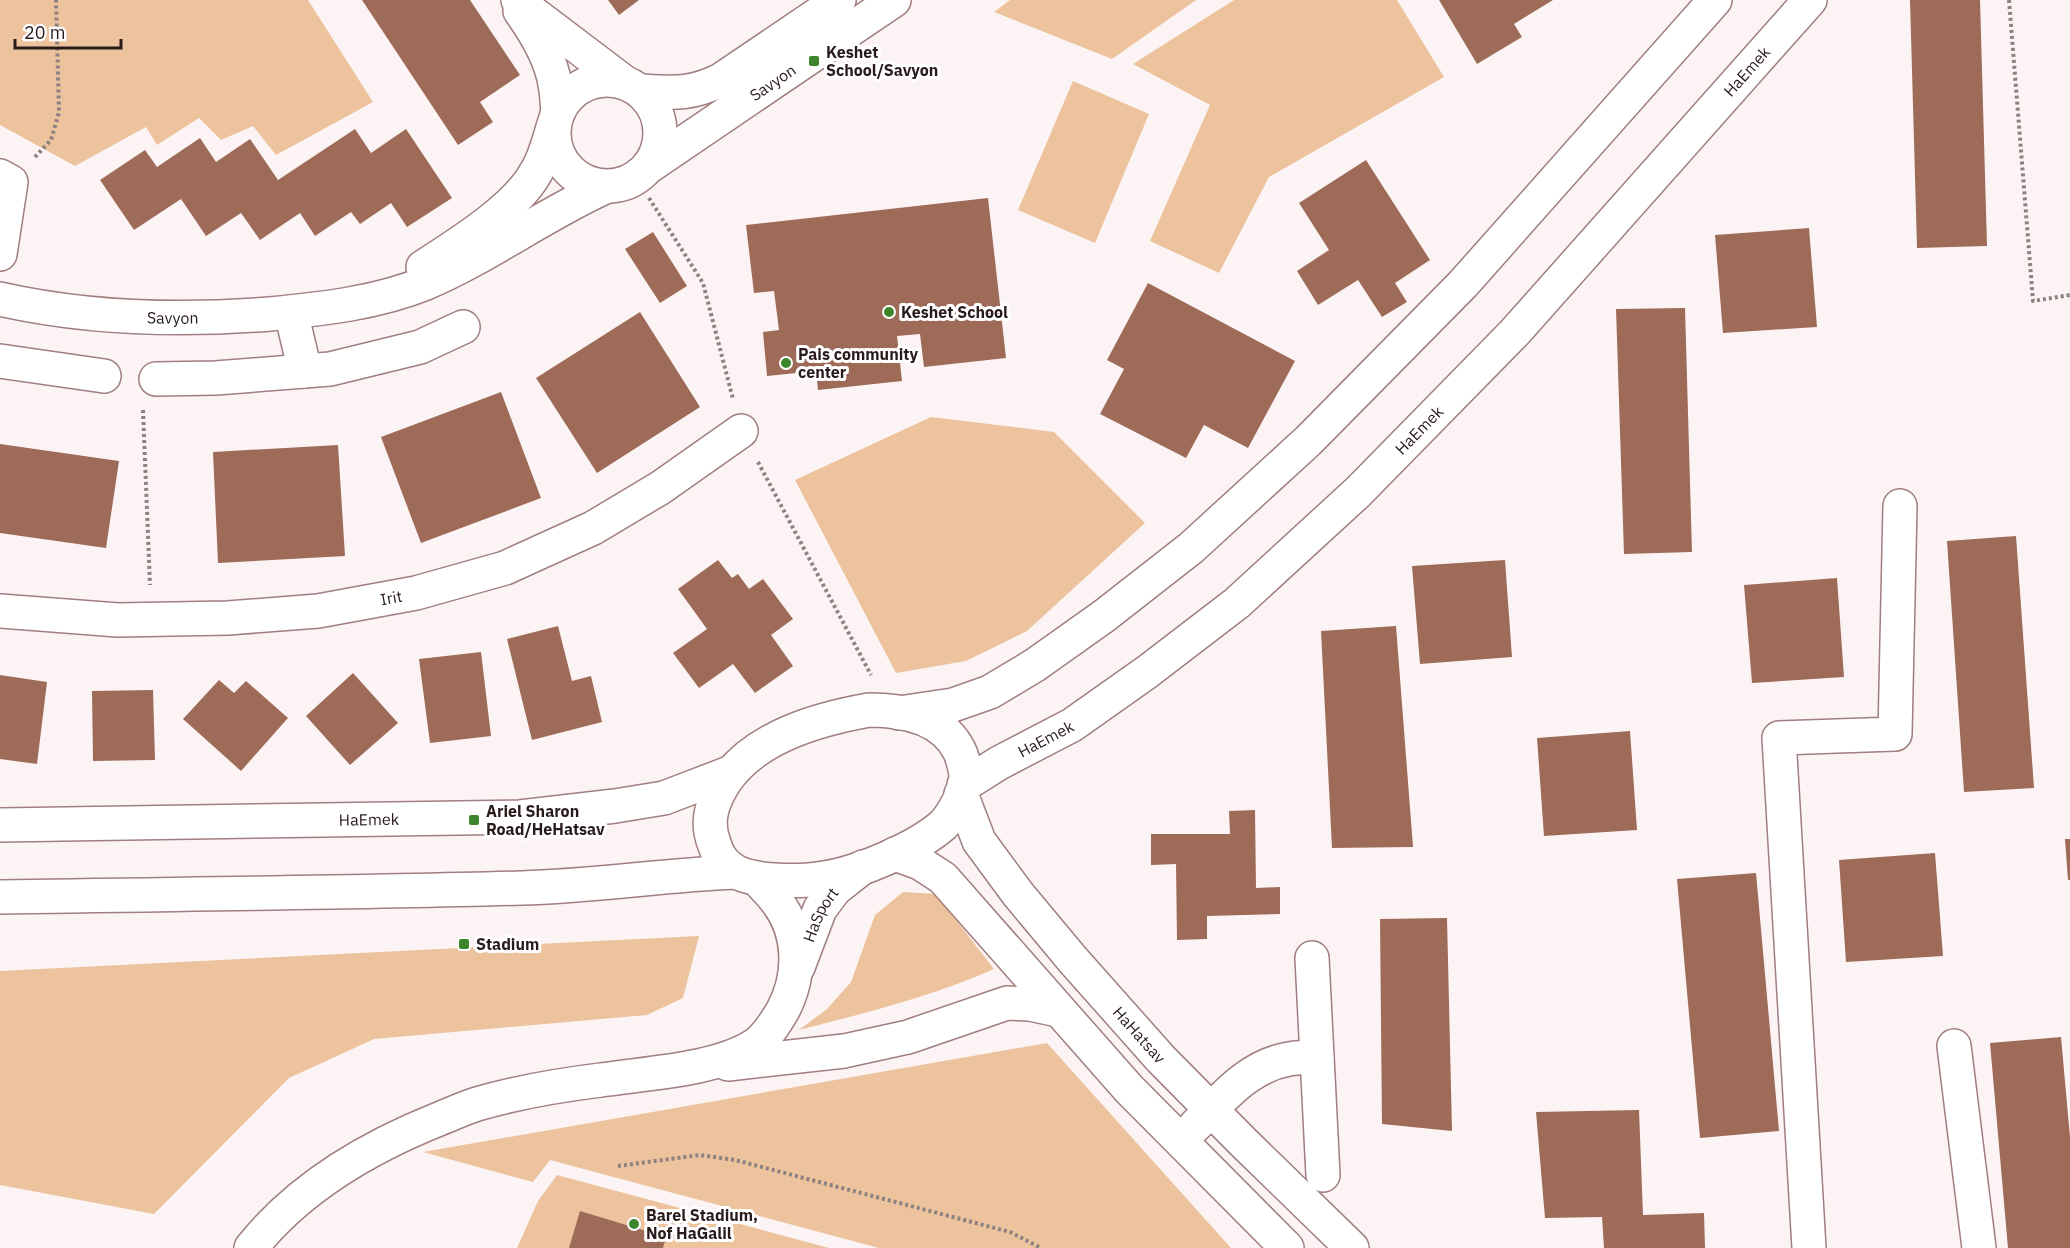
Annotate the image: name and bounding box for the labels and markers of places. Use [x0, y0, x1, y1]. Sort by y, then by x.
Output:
place label: Keshet School/Savyon [826, 42, 938, 80]
marker: Keshet School/Savyon [807, 54, 821, 68]
place label: Keshet School [901, 302, 1008, 322]
marker: Keshet School [882, 305, 896, 319]
place label: Pais community center [798, 344, 918, 382]
marker: Pais community center [779, 356, 793, 370]
place label: Ariel Sharon Road/HeHatsav [486, 801, 605, 839]
marker: Ariel Sharon Road/HeHatsav [467, 813, 481, 827]
place label: Stadium [476, 934, 539, 954]
marker: Stadium [457, 937, 471, 951]
place label: Barel Stadium, Nof HaGalil [646, 1205, 758, 1243]
marker: Barel Stadium, Nof HaGalil [627, 1217, 641, 1231]

